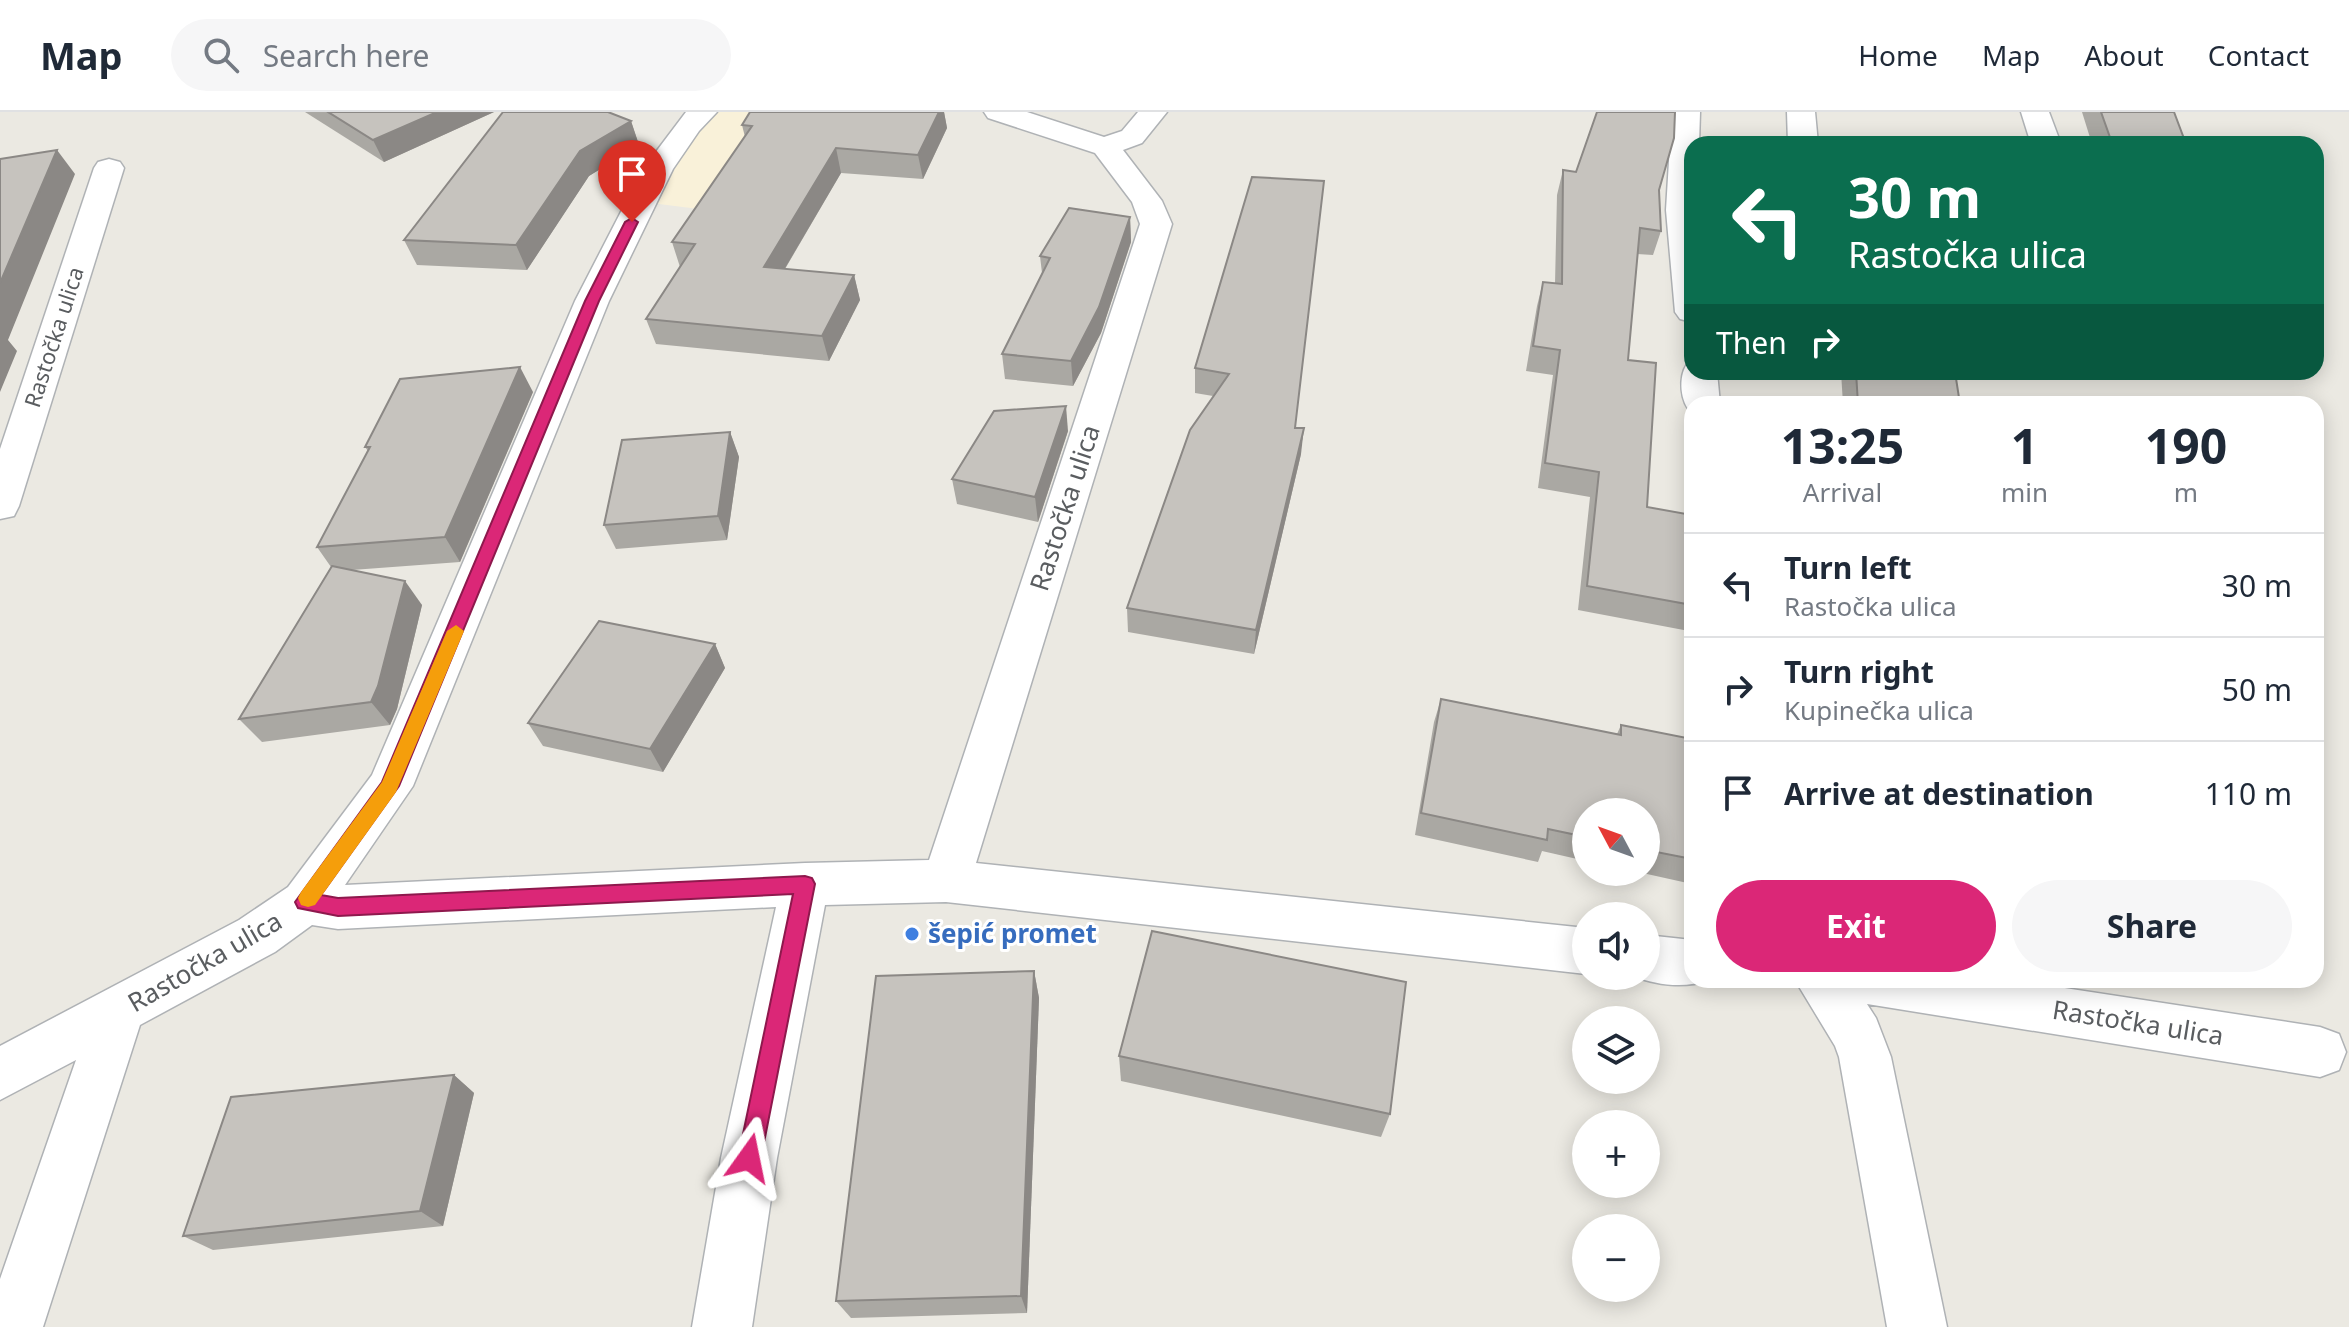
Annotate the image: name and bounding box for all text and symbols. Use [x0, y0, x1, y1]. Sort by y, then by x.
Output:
search box [171, 19, 731, 91]
text: Map [40, 29, 123, 81]
icon: search [199, 33, 243, 77]
text: Search here [263, 35, 430, 76]
text: Home [1858, 36, 1938, 74]
text: Map [1982, 36, 2040, 74]
text: About [2084, 36, 2164, 74]
text: Contact [2208, 36, 2309, 74]
pin [598, 140, 666, 222]
icon: arrive [610, 152, 654, 196]
text: 30 m [1848, 158, 1981, 234]
icon: left [1716, 168, 1820, 272]
text: Rastočka ulica [1848, 230, 2087, 279]
street label: Rastočka ulica [16, 263, 90, 411]
icon: right [1803, 320, 1847, 364]
text: Then [1716, 322, 1787, 363]
text: 13:25 [1781, 413, 1904, 478]
text: 1 [2011, 413, 2038, 478]
text: 190 [2145, 413, 2227, 478]
street label: Rastočka ulica [1020, 420, 1108, 595]
text: Arrival [1803, 474, 1882, 510]
text: min [2001, 474, 2048, 510]
text: m [2174, 474, 2198, 510]
text: Turn left [1784, 547, 1912, 588]
icon: left [1716, 563, 1760, 607]
text: 30 m [2222, 565, 2292, 606]
text: Rastočka ulica [1784, 588, 1957, 624]
text: Turn right [1784, 651, 1934, 692]
icon: right [1716, 667, 1760, 711]
text: 50 m [2222, 669, 2292, 710]
text: Kupinečka ulica [1784, 692, 1974, 728]
icon: arrive [1716, 771, 1760, 815]
text: Arrive at destination [1784, 773, 2094, 814]
text: 110 m [2205, 773, 2292, 814]
north arrow [1572, 798, 1660, 886]
map controls [1572, 798, 1660, 1302]
button: Exit [1716, 880, 1996, 972]
button: Share [2012, 880, 2292, 972]
street label: Rastočka ulica [121, 902, 288, 1020]
button: sound [1572, 902, 1660, 990]
place label: šepić promet [928, 915, 1097, 951]
marker: šepić promet [903, 925, 921, 943]
street label: Rastočka ulica [2050, 991, 2226, 1053]
button: layers [1572, 1006, 1660, 1094]
button: + [1572, 1110, 1660, 1198]
position arrow [707, 1116, 791, 1200]
button: − [1572, 1214, 1660, 1302]

